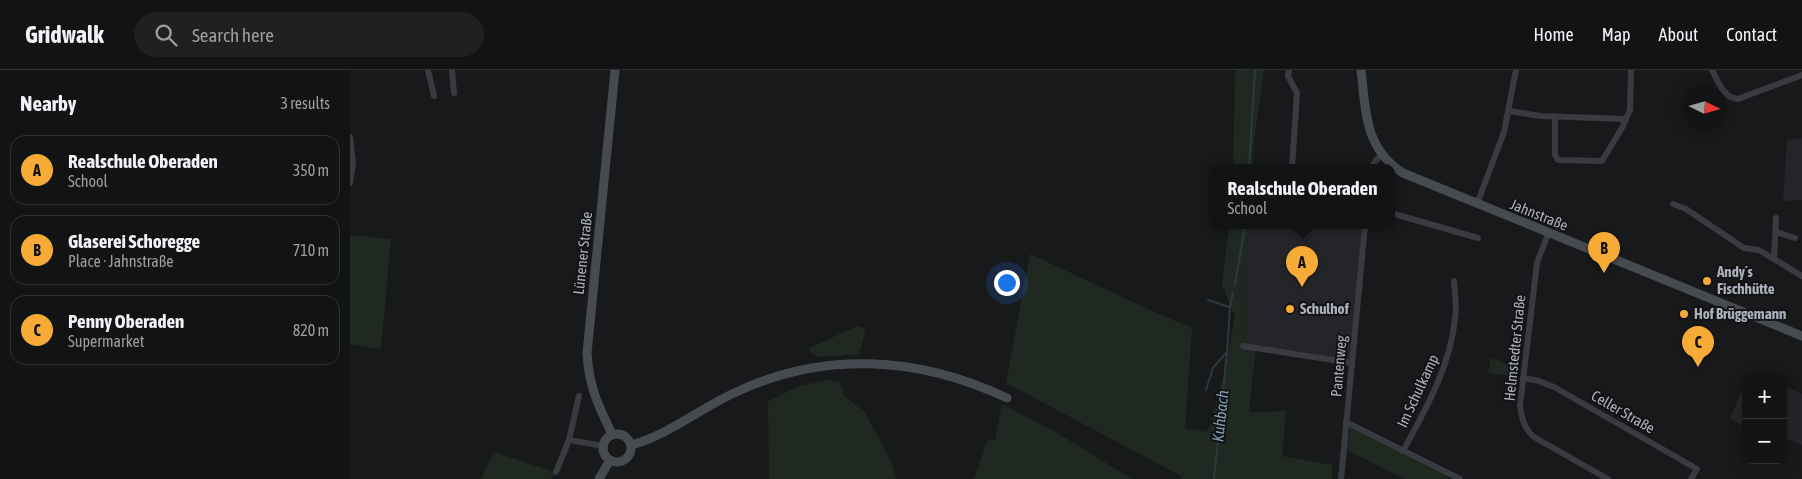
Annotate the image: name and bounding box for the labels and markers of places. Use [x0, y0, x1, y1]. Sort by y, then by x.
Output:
pin: B [1588, 232, 1620, 273]
pin: A [1286, 246, 1318, 287]
place label: Andy´s Fischhütte [1716, 263, 1775, 297]
marker: Andy´s Fischhütte [1701, 275, 1713, 287]
place label: Schulhof [1300, 300, 1350, 317]
marker: Schulhof [1284, 303, 1296, 315]
place label: Hof Brüggemann [1694, 305, 1786, 322]
marker: Hof Brüggemann [1678, 308, 1690, 320]
pin: C [1682, 326, 1714, 367]

